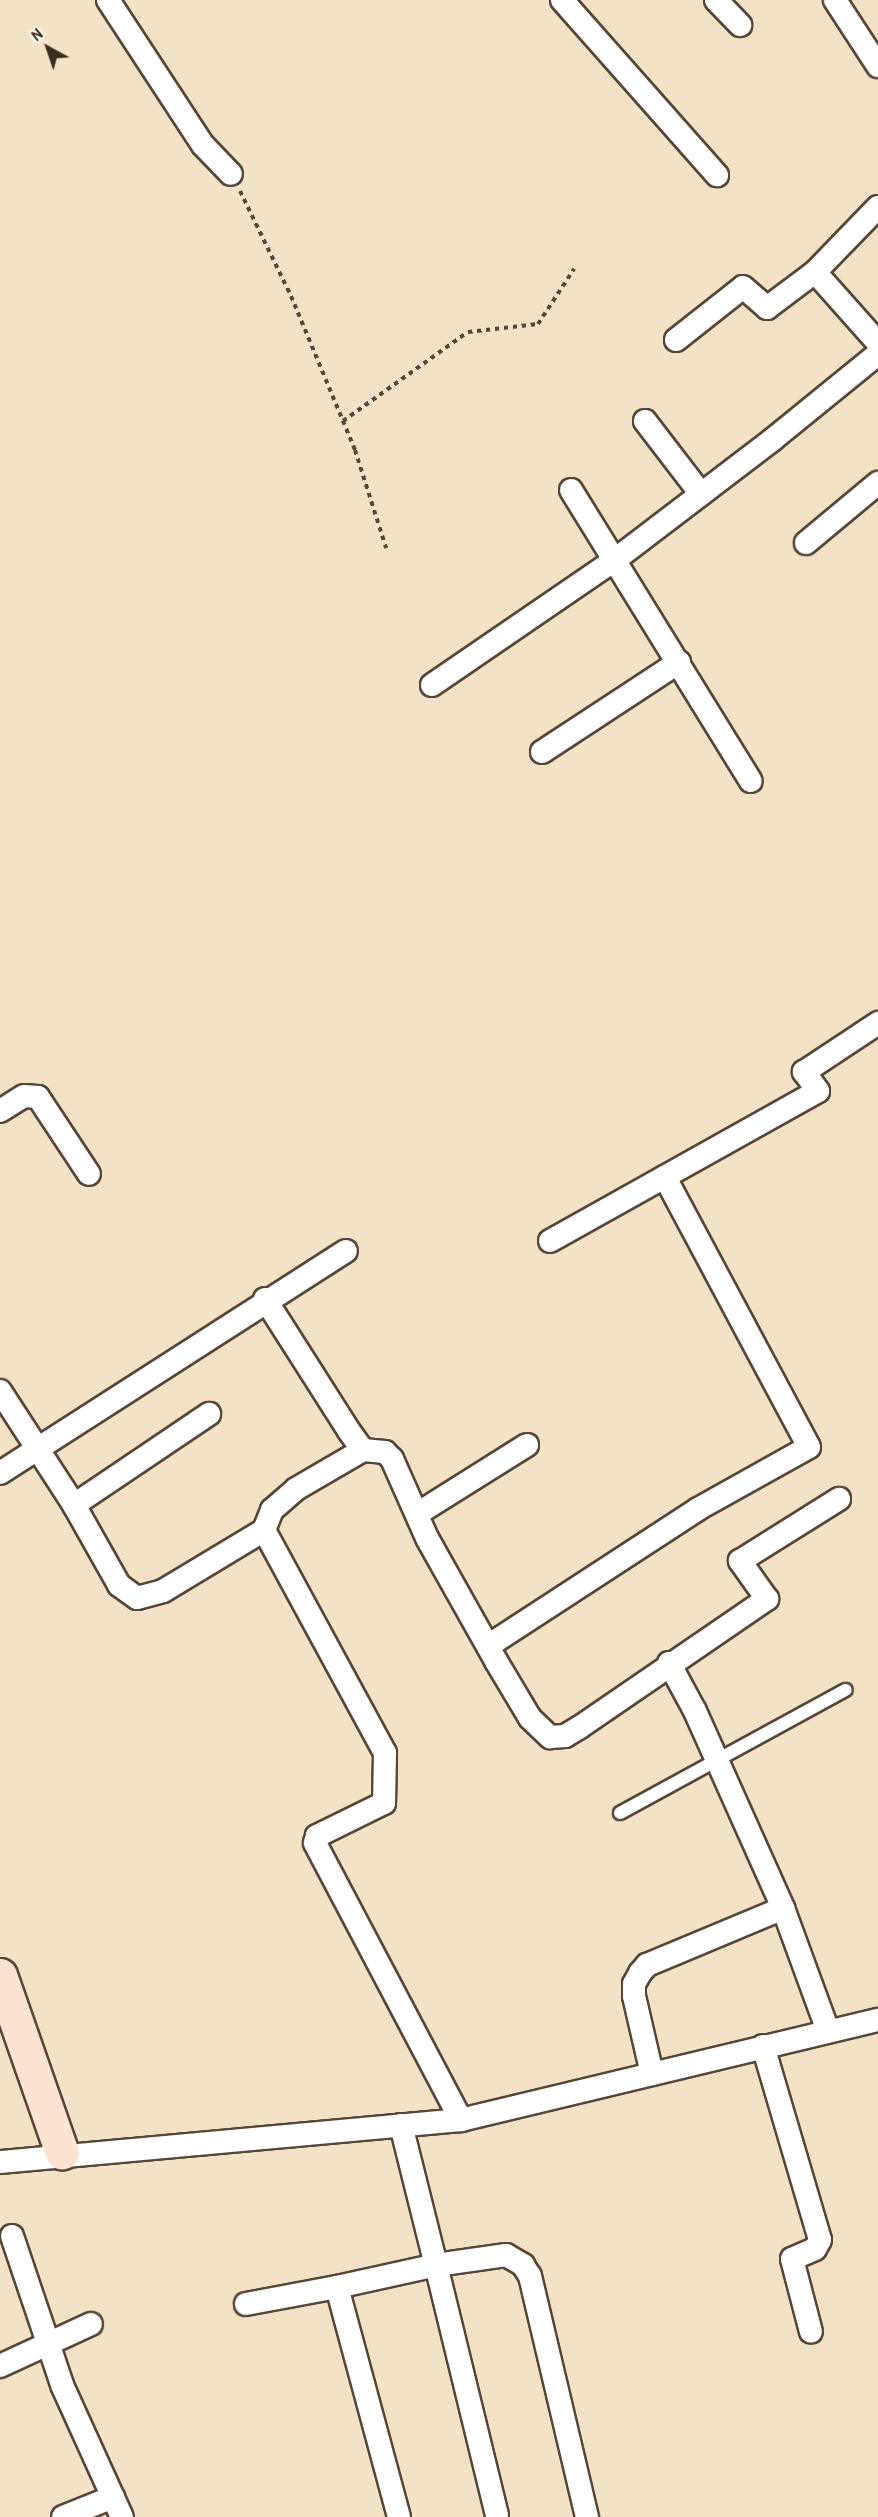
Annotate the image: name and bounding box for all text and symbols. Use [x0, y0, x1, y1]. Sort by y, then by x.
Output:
north arrow [18, 18, 78, 78]
text: N [26, 23, 47, 45]

